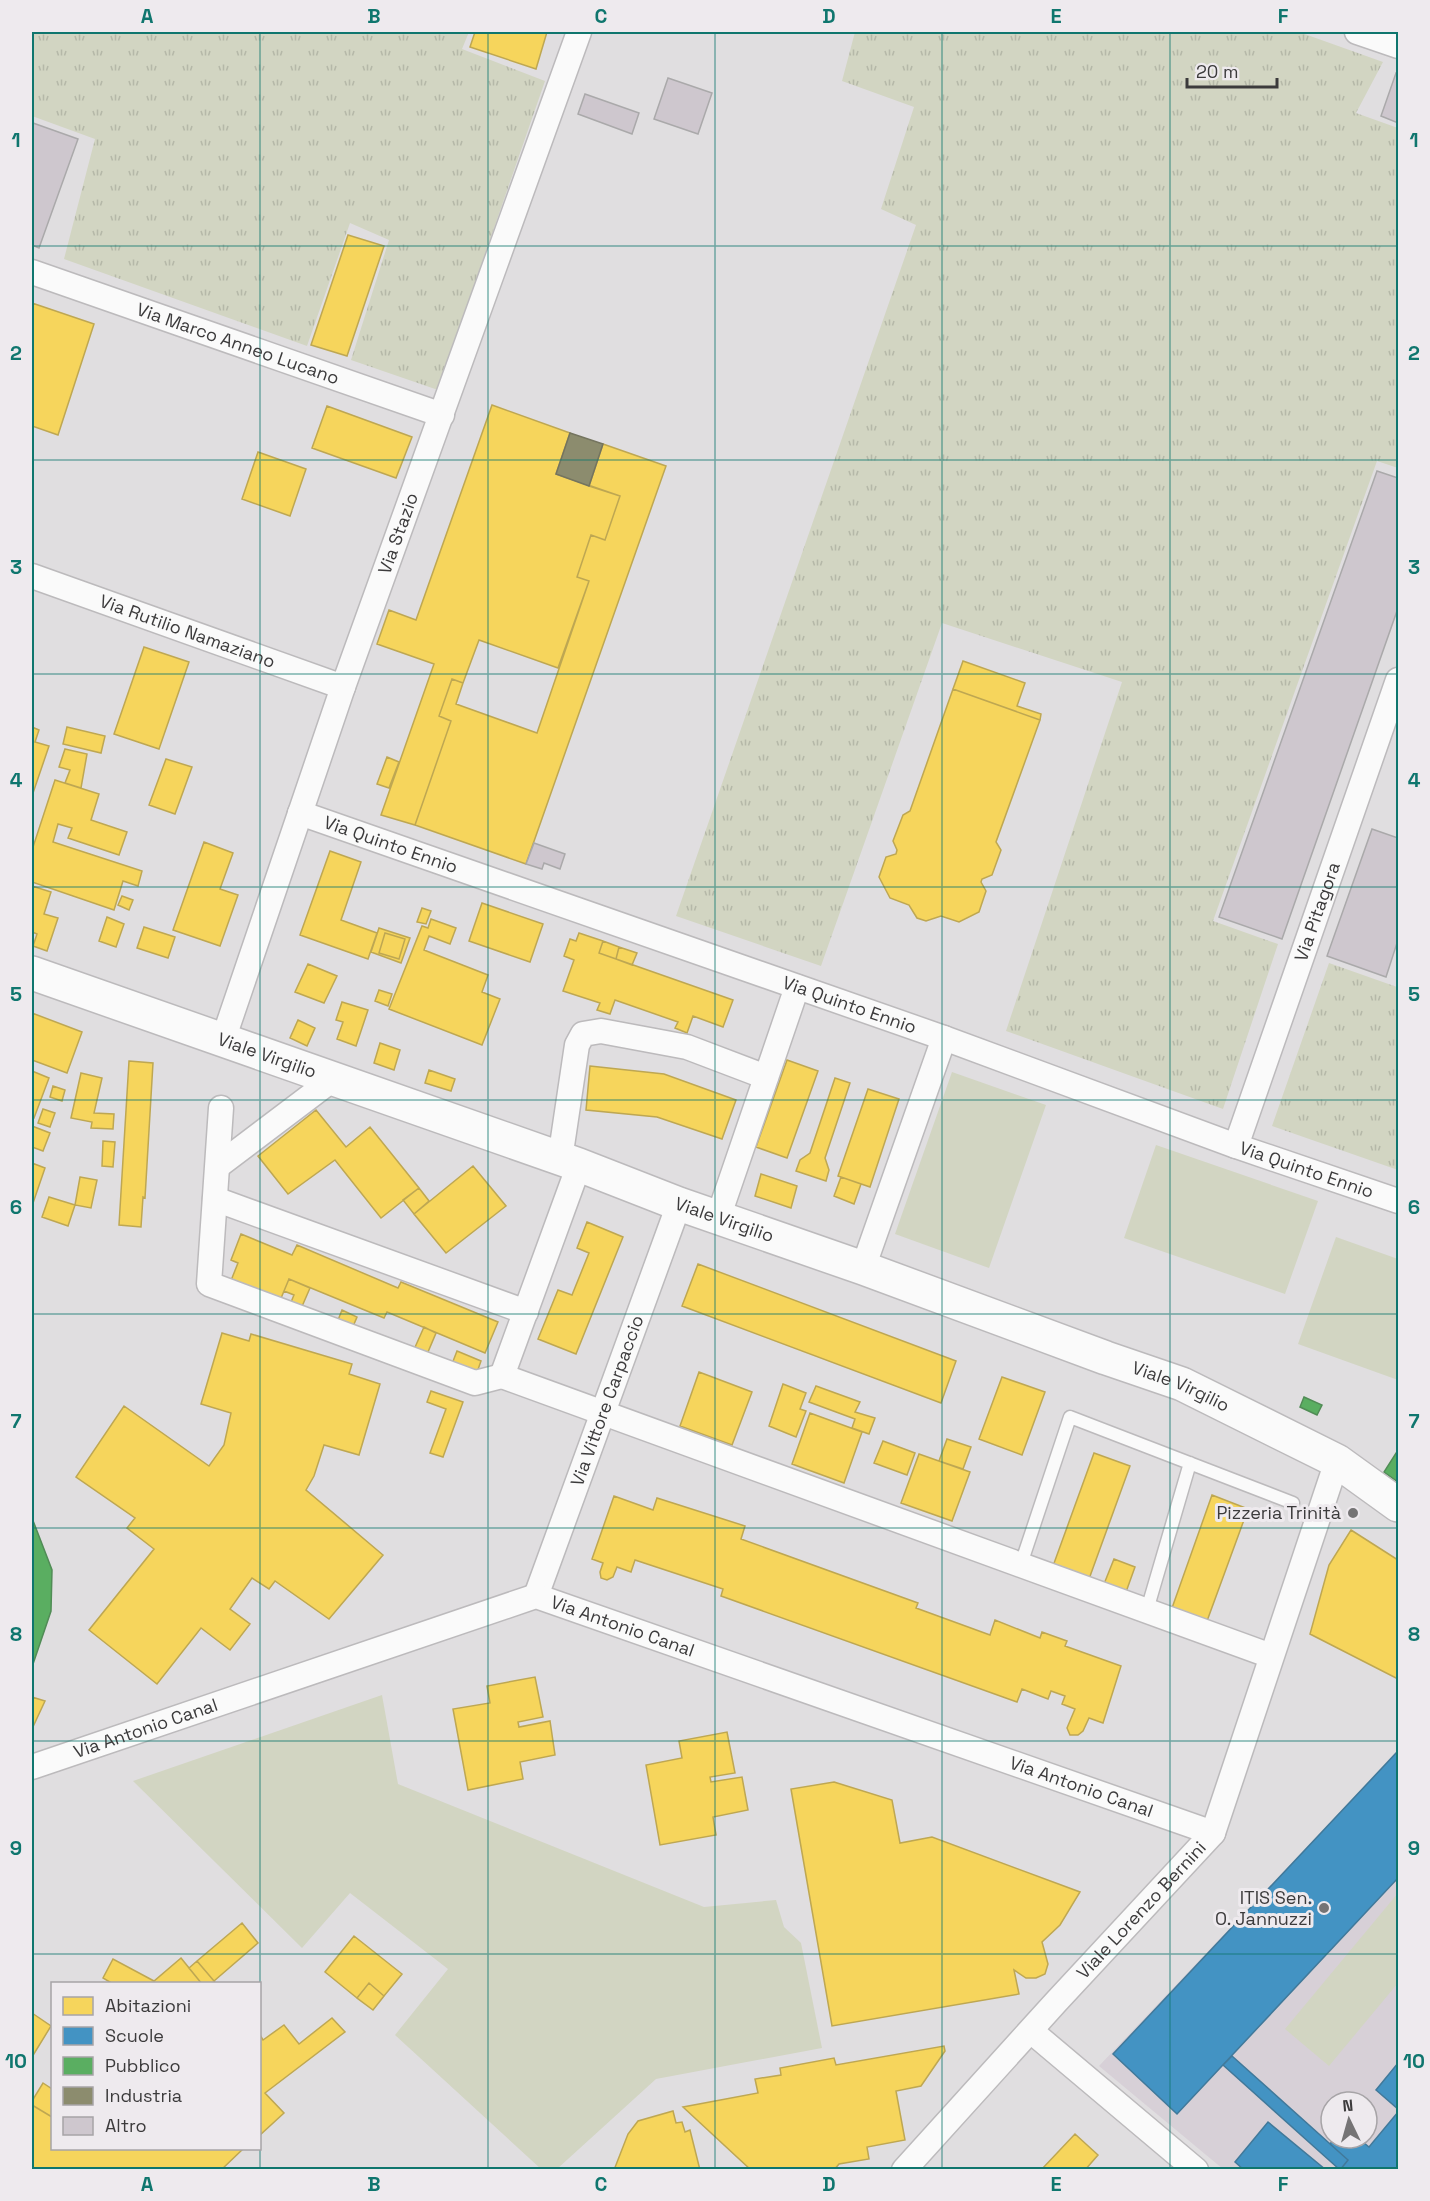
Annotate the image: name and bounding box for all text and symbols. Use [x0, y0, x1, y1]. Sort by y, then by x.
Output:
text: A [141, 3, 154, 29]
text: B [367, 3, 381, 29]
text: C [595, 3, 608, 29]
text: D [822, 3, 836, 29]
text: E [1050, 3, 1062, 29]
text: F [1278, 3, 1289, 29]
scale bar [1187, 51, 1277, 89]
text: 20 m [1196, 60, 1239, 83]
text: 1 [11, 127, 21, 153]
text: 1 [1409, 127, 1419, 153]
street label: Via Marco Anneo Lucano [134, 297, 342, 389]
text: 2 [10, 340, 22, 366]
text: 2 [1408, 340, 1420, 366]
street label: Via Stazio [373, 489, 423, 577]
text: 3 [10, 554, 22, 580]
text: 3 [1408, 554, 1420, 580]
street label: Via Rutilio Namaziano [97, 589, 278, 673]
text: 4 [10, 767, 23, 793]
text: 4 [1408, 767, 1421, 793]
street label: Via Quinto Ennio [321, 810, 461, 878]
street label: Via Pitagora [1289, 859, 1345, 964]
street label: Via Quinto Ennio [780, 970, 920, 1038]
text: 5 [10, 981, 22, 1007]
text: 5 [1408, 981, 1420, 1007]
street label: Viale Virgilio [215, 1027, 320, 1083]
street label: Via Quinto Ennio [1237, 1136, 1377, 1203]
street label: Viale Virgilio [672, 1191, 777, 1247]
text: 6 [10, 1194, 22, 1220]
text: 6 [1408, 1194, 1420, 1220]
street label: Via Vittore Carpaccio [565, 1312, 649, 1489]
street label: Viale Virgilio [1129, 1356, 1233, 1417]
text: 7 [10, 1408, 22, 1434]
text: 7 [1408, 1408, 1420, 1434]
place label: Pizzeria Trinità [1217, 1501, 1341, 1524]
marker: Pizzeria Trinità [1346, 1506, 1360, 1520]
street label: Via Antonio Canal [548, 1590, 698, 1662]
text: 8 [10, 1621, 22, 1647]
text: 8 [1408, 1621, 1420, 1647]
street label: Via Antonio Canal [70, 1693, 220, 1763]
street label: Via Antonio Canal [1007, 1751, 1156, 1822]
text: 9 [10, 1835, 22, 1861]
text: 9 [1408, 1835, 1420, 1861]
street label: Viale Lorenzo Bernini [1071, 1836, 1211, 1983]
place label: ITIS Sen. O. Jannuzzi [1215, 1886, 1312, 1930]
marker: ITIS Sen. O. Jannuzzi [1317, 1901, 1331, 1915]
legend [51, 1982, 261, 2150]
text: Abitazioni [105, 1994, 191, 2017]
text: Scuole [105, 2024, 164, 2047]
text: 10 [5, 2048, 27, 2074]
text: 10 [1403, 2048, 1425, 2074]
text: Pubblico [105, 2054, 181, 2077]
text: Industria [105, 2084, 182, 2107]
north arrow [1319, 2090, 1379, 2150]
text: N [1341, 2095, 1354, 2116]
text: Altro [105, 2114, 147, 2137]
text: A [141, 2171, 154, 2197]
text: B [367, 2171, 381, 2197]
text: C [595, 2171, 608, 2197]
text: D [822, 2171, 836, 2197]
text: E [1050, 2171, 1062, 2197]
text: F [1278, 2171, 1289, 2197]

